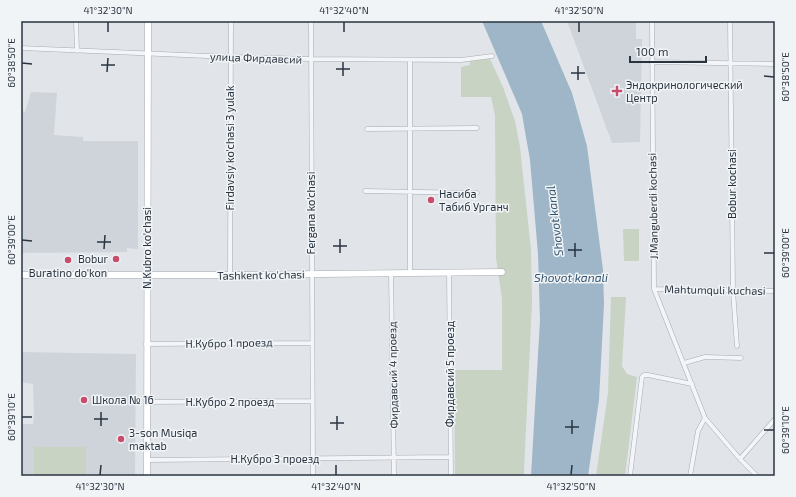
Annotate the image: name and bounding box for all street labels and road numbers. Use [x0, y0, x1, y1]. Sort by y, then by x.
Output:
street label: улица Фирдавсий [210, 49, 302, 67]
street label: Firdavsiy ko'chasi 3 yulak [223, 85, 236, 210]
street label: Bobur kochasi [725, 149, 738, 219]
street label: J.Manguberdi kochasi [645, 153, 660, 259]
street label: Fergana ko'chasi [304, 172, 317, 254]
street label: N.Kubro ko'chasi [140, 207, 153, 289]
street label: Tashkent ko'chasi [217, 267, 305, 282]
street label: Mahtumquli kuchasi [664, 282, 766, 297]
street label: Фирдавсий 5 проезд [443, 320, 456, 427]
street label: Фирдавсий 4 проезд [385, 321, 400, 429]
street label: Н.Кубро 1 проезд [185, 335, 273, 351]
street label: Н.Кубро 2 проезд [185, 395, 275, 409]
street label: Н.Кубро 3 проезд [230, 452, 320, 466]

